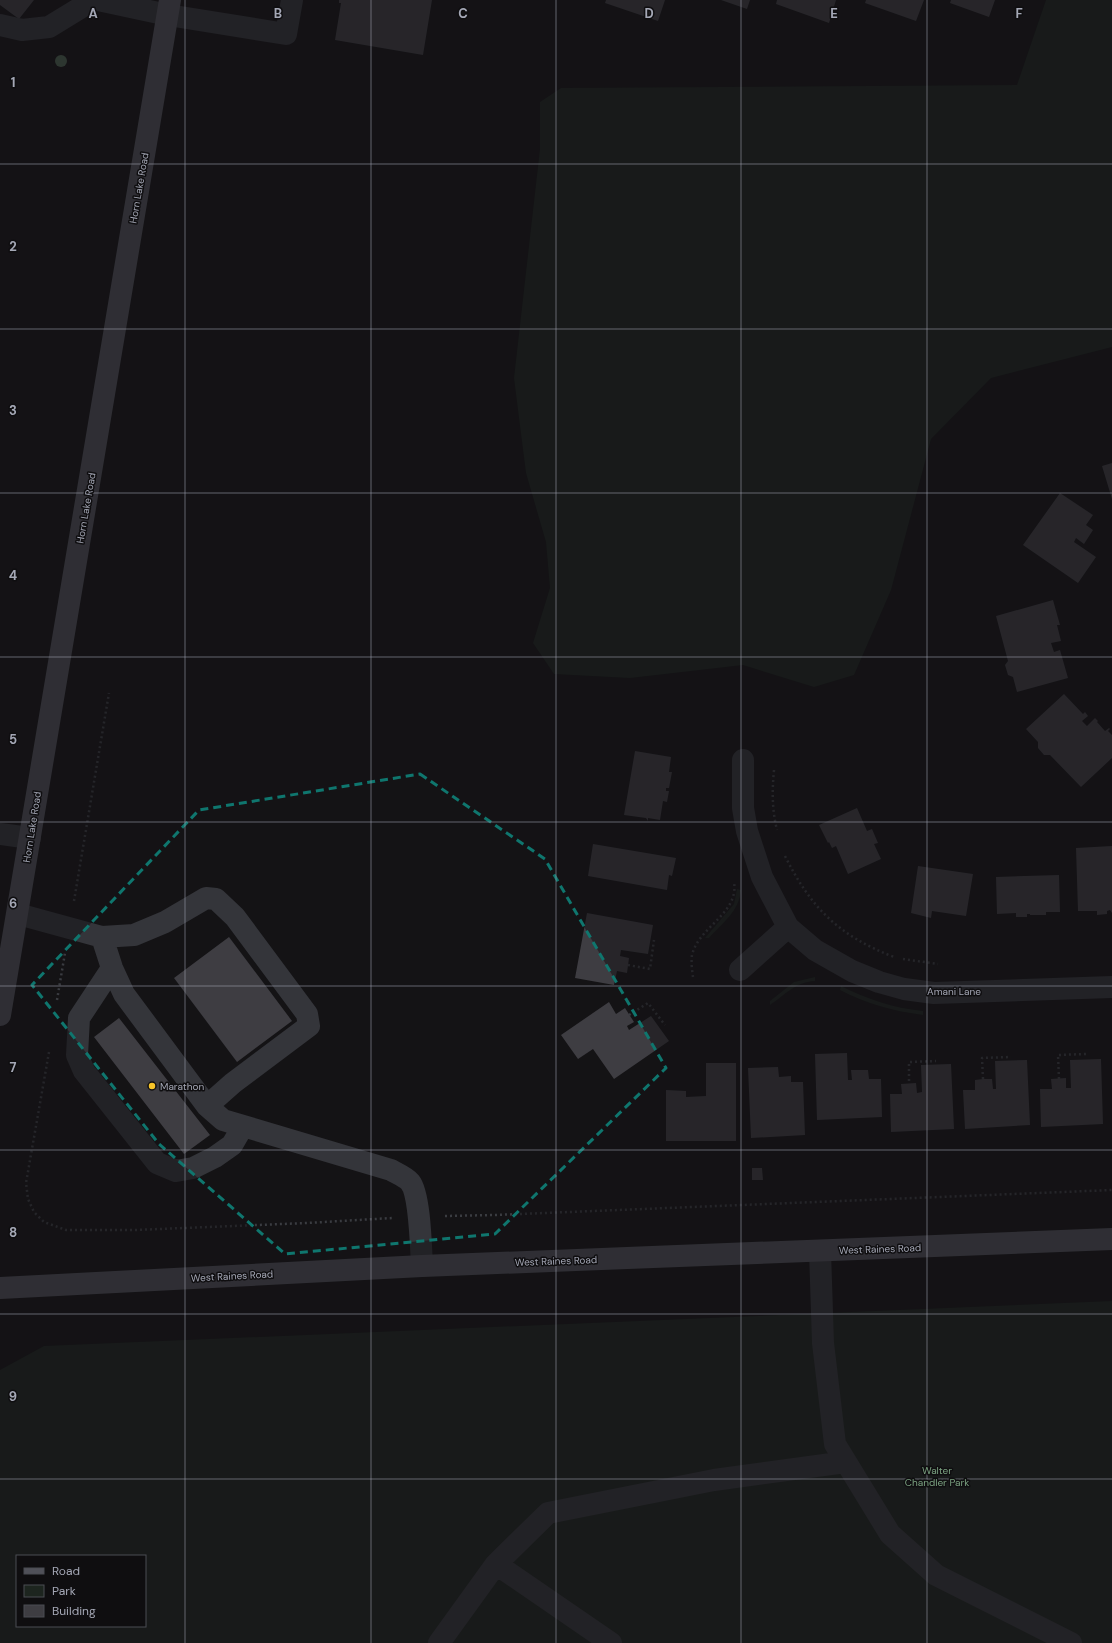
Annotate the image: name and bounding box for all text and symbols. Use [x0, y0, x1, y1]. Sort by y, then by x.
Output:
text: A [88, 5, 98, 22]
text: B [274, 5, 282, 22]
text: C [458, 5, 468, 22]
text: D [644, 5, 654, 22]
text: E [830, 5, 838, 22]
text: F [1015, 5, 1023, 22]
text: 1 [11, 74, 15, 91]
street label: Horn Lake Road [126, 151, 152, 225]
text: 2 [9, 238, 17, 255]
text: 3 [9, 402, 17, 419]
street label: Horn Lake Road [73, 471, 99, 545]
text: 4 [9, 567, 17, 584]
text: 5 [9, 731, 17, 748]
street label: Horn Lake Road [20, 790, 44, 864]
text: 6 [9, 895, 17, 912]
street label: Amani Lane [927, 985, 981, 998]
text: 7 [10, 1059, 17, 1076]
place label: Marathon [160, 1080, 204, 1093]
marker: Marathon [147, 1081, 157, 1091]
text: 8 [9, 1224, 17, 1241]
street label: West Raines Road [839, 1241, 921, 1257]
street label: West Raines Road [515, 1253, 597, 1269]
street label: West Raines Road [191, 1267, 273, 1285]
text: 9 [9, 1388, 17, 1405]
park label: Walter Chandler Park [905, 1464, 969, 1489]
legend [16, 1555, 146, 1627]
text: Road [52, 1563, 80, 1579]
text: Park [52, 1583, 76, 1599]
text: Building [52, 1603, 96, 1619]

